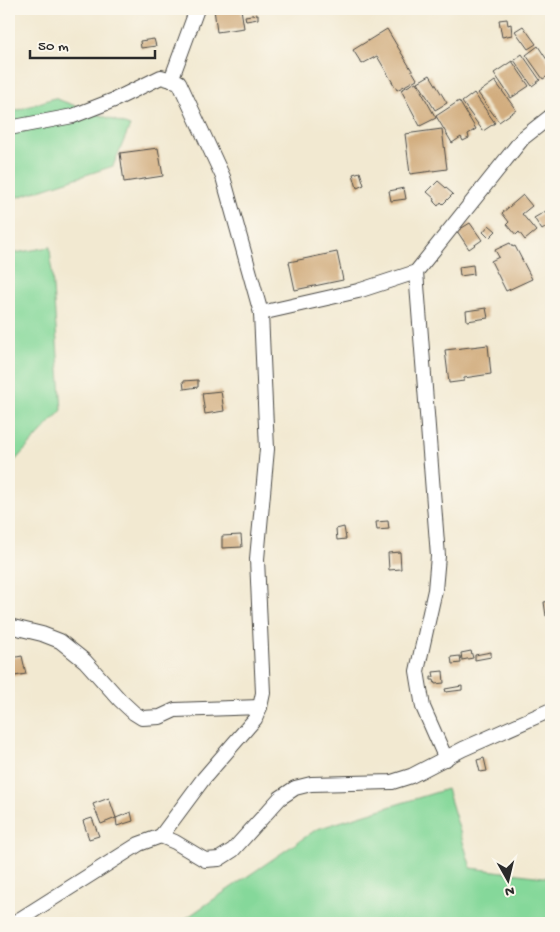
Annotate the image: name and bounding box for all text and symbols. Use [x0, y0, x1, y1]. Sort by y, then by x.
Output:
scale bar [30, 28, 155, 60]
text: 50 m [38, 38, 69, 56]
north arrow [482, 854, 532, 904]
text: N [504, 881, 515, 899]

